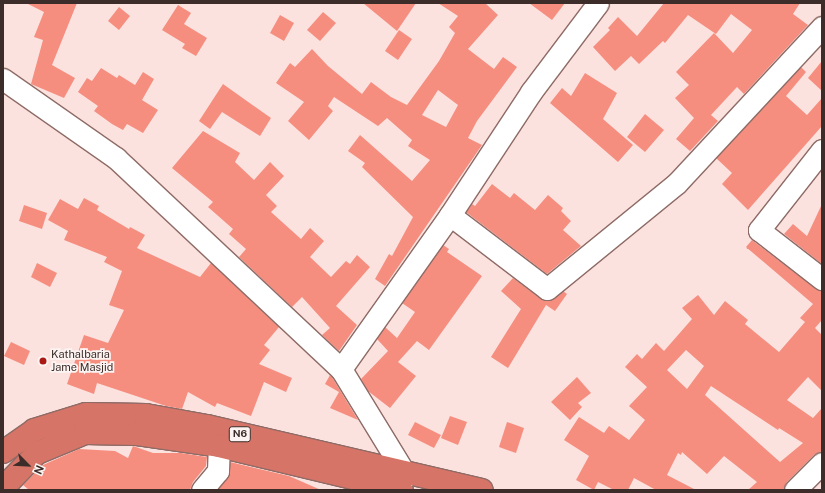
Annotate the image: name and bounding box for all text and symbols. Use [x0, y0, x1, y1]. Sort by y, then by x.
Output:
place label: Kathalbaria Jame Masjid [51, 348, 113, 374]
marker: Kathalbaria Jame Masjid [38, 356, 48, 366]
road number: N6 [228, 426, 252, 442]
north arrow [8, 445, 48, 485]
text: N [32, 464, 46, 476]

